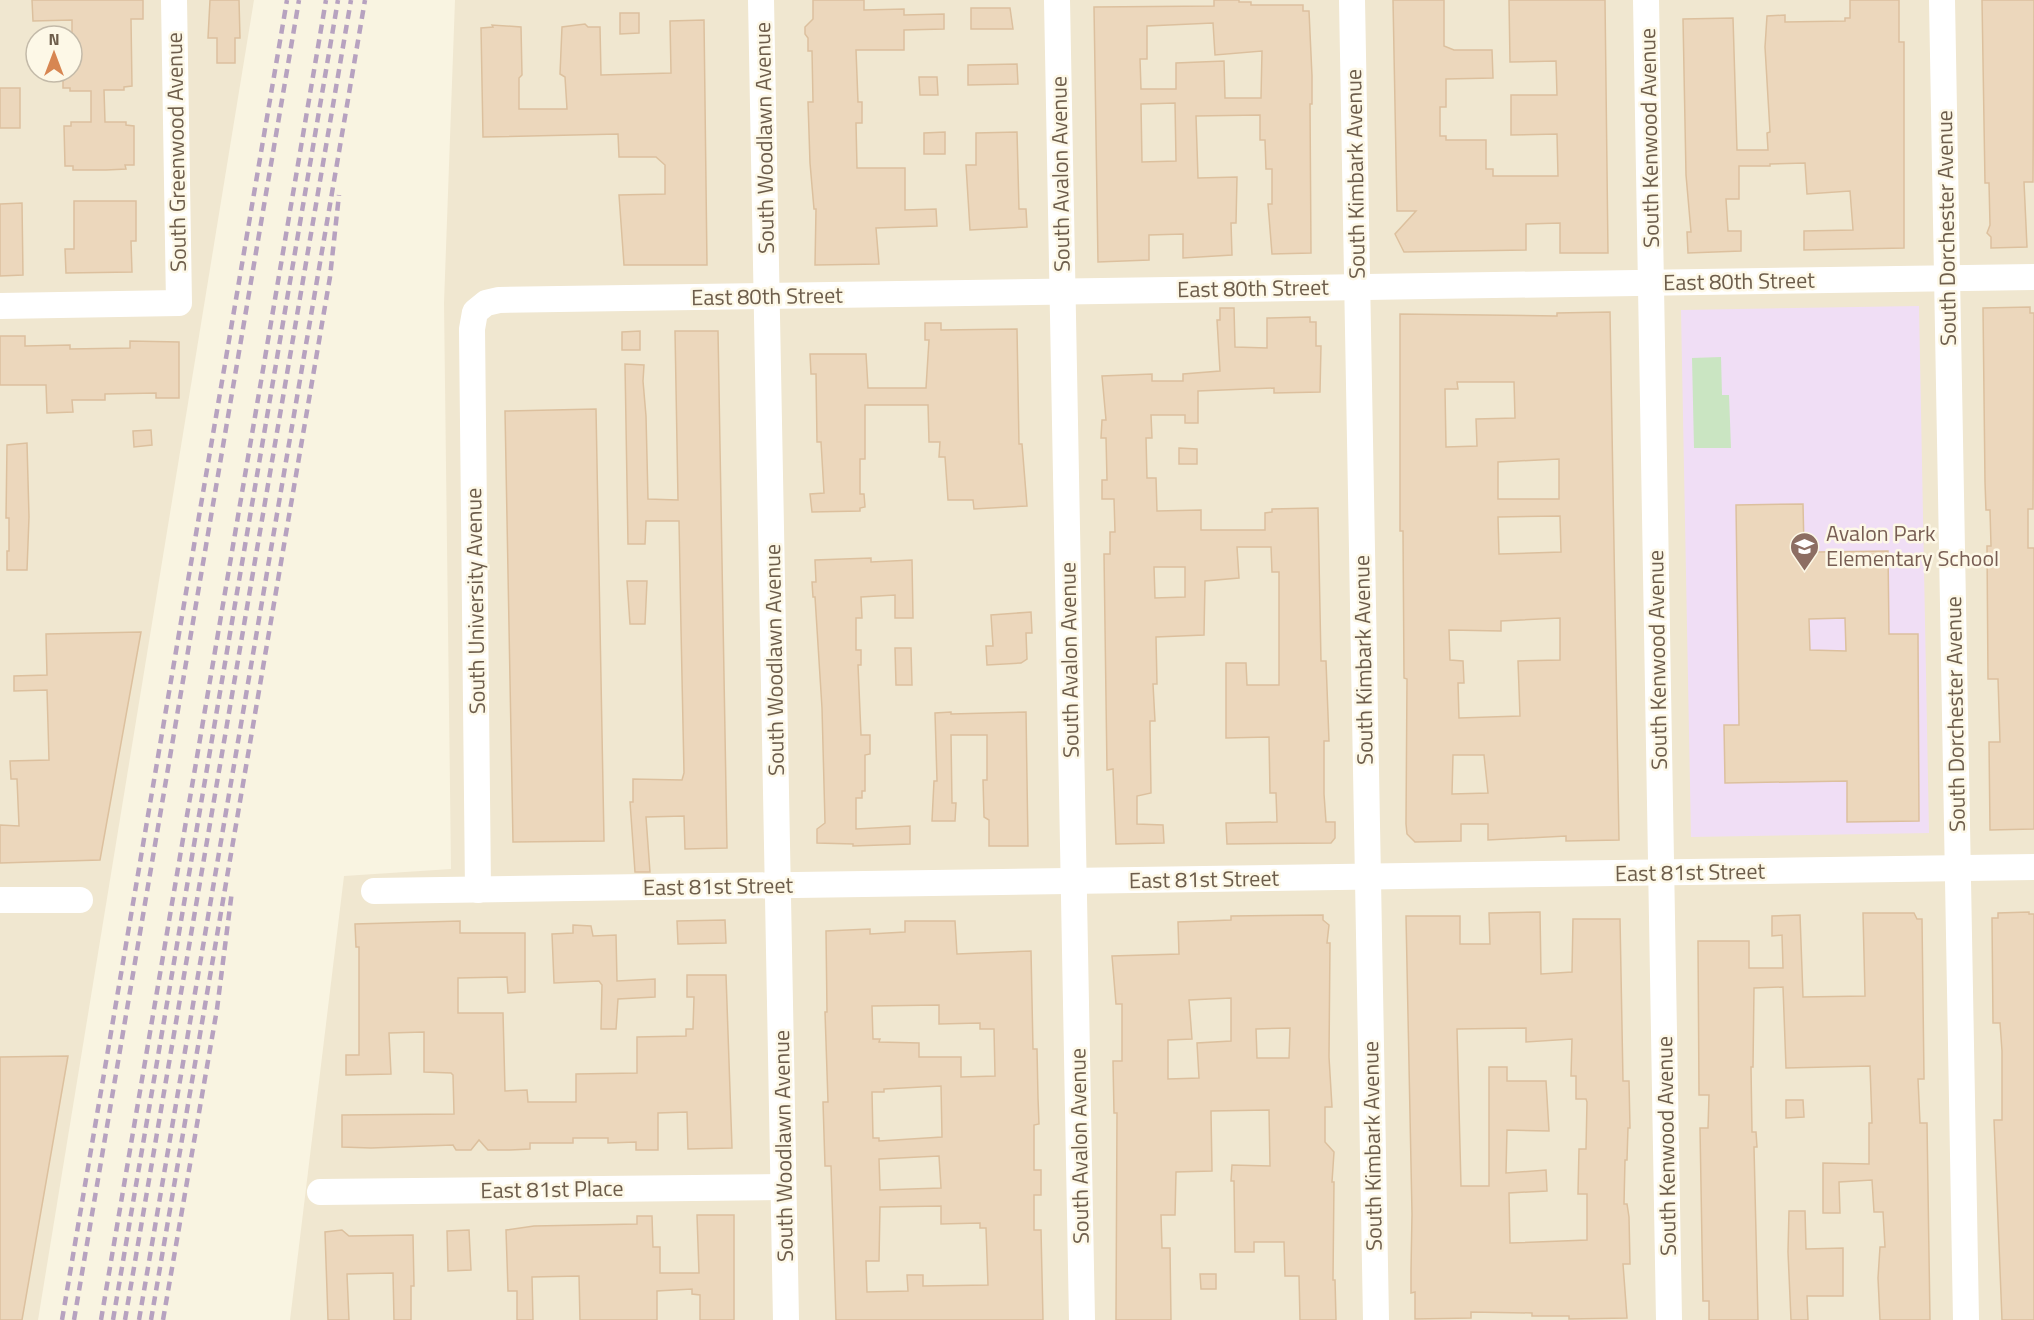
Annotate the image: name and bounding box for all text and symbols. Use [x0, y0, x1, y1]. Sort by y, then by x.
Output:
street label: South Woodlawn Avenue [745, 22, 783, 254]
north arrow [24, 24, 84, 84]
text: N [48, 27, 60, 51]
street label: South Kenwood Avenue [1630, 28, 1668, 248]
street label: South Greenwood Avenue [157, 32, 195, 272]
street label: South Kimbark Avenue [1336, 69, 1374, 279]
street label: South Avalon Avenue [1041, 76, 1079, 272]
street label: South Dorchester Avenue [1927, 110, 1965, 346]
street label: East 80th Street [1663, 263, 1815, 299]
street label: East 80th Street [1177, 270, 1329, 306]
street label: East 80th Street [691, 278, 843, 314]
street label: South University Avenue [456, 487, 494, 715]
place label: Avalon Park Elementary School [1826, 516, 1999, 575]
school or university icon: Avalon Park Elementary School [1789, 530, 1821, 572]
street label: South Woodlawn Avenue [755, 544, 793, 776]
street label: South Kenwood Avenue [1638, 550, 1676, 770]
street label: South Kimbark Avenue [1344, 555, 1382, 765]
street label: South Avalon Avenue [1050, 562, 1088, 758]
street label: South Dorchester Avenue [1936, 596, 1974, 832]
street label: East 81st Street [1615, 854, 1766, 890]
street label: East 81st Street [1129, 861, 1280, 897]
street label: East 81st Street [643, 868, 794, 904]
street label: South Woodlawn Avenue [764, 1030, 802, 1262]
street label: South Kenwood Avenue [1647, 1036, 1685, 1256]
street label: South Kimbark Avenue [1353, 1041, 1391, 1251]
street label: South Avalon Avenue [1060, 1048, 1098, 1244]
street label: East 81st Place [480, 1171, 624, 1207]

